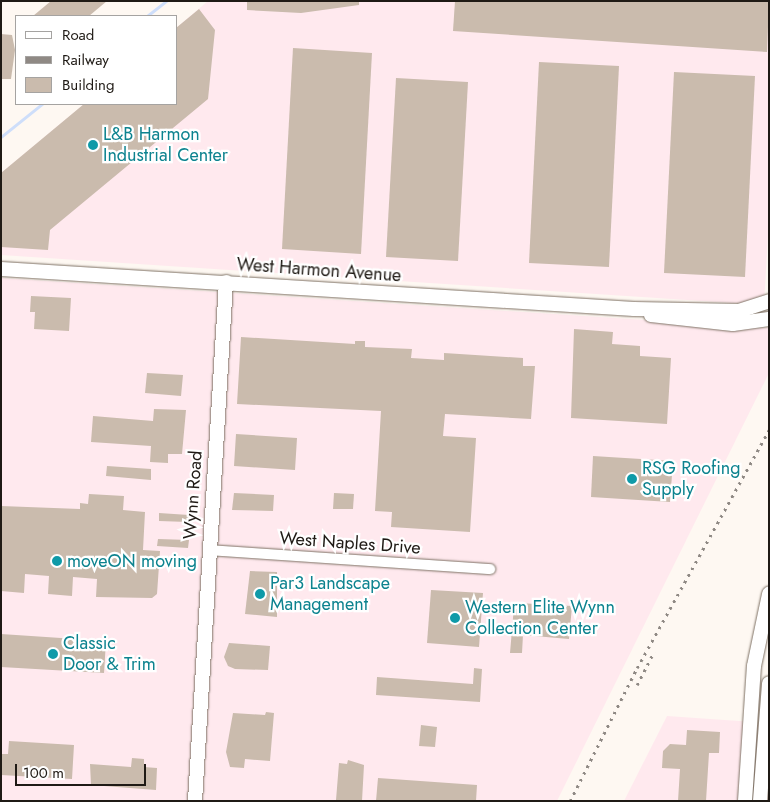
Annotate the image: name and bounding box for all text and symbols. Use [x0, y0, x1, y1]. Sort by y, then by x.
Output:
legend [15, 15, 178, 105]
text: Road [62, 24, 94, 46]
text: Railway [62, 49, 109, 71]
text: Building [62, 74, 114, 96]
place label: L&B Harmon Industrial Center [103, 124, 228, 166]
marker: L&B Harmon Industrial Center [87, 139, 99, 151]
street label: West Harmon Avenue [236, 253, 402, 287]
street label: Wynn Road [179, 450, 207, 540]
place label: RSG Roofing Supply [642, 458, 741, 500]
marker: RSG Roofing Supply [626, 473, 638, 485]
street label: West Naples Drive [279, 527, 421, 559]
place label: moveON moving [67, 550, 197, 572]
marker: moveON moving [51, 555, 63, 567]
place label: Par3 Landscape Management [270, 573, 390, 616]
marker: Par3 Landscape Management [254, 588, 266, 600]
place label: Western Elite Wynn Collection Center [465, 597, 615, 640]
marker: Western Elite Wynn Collection Center [449, 612, 461, 624]
place label: Classic Door & Trim [63, 633, 156, 676]
marker: Classic Door & Trim [47, 648, 59, 660]
scale bar [18, 754, 149, 786]
text: 100 m [23, 762, 64, 784]

